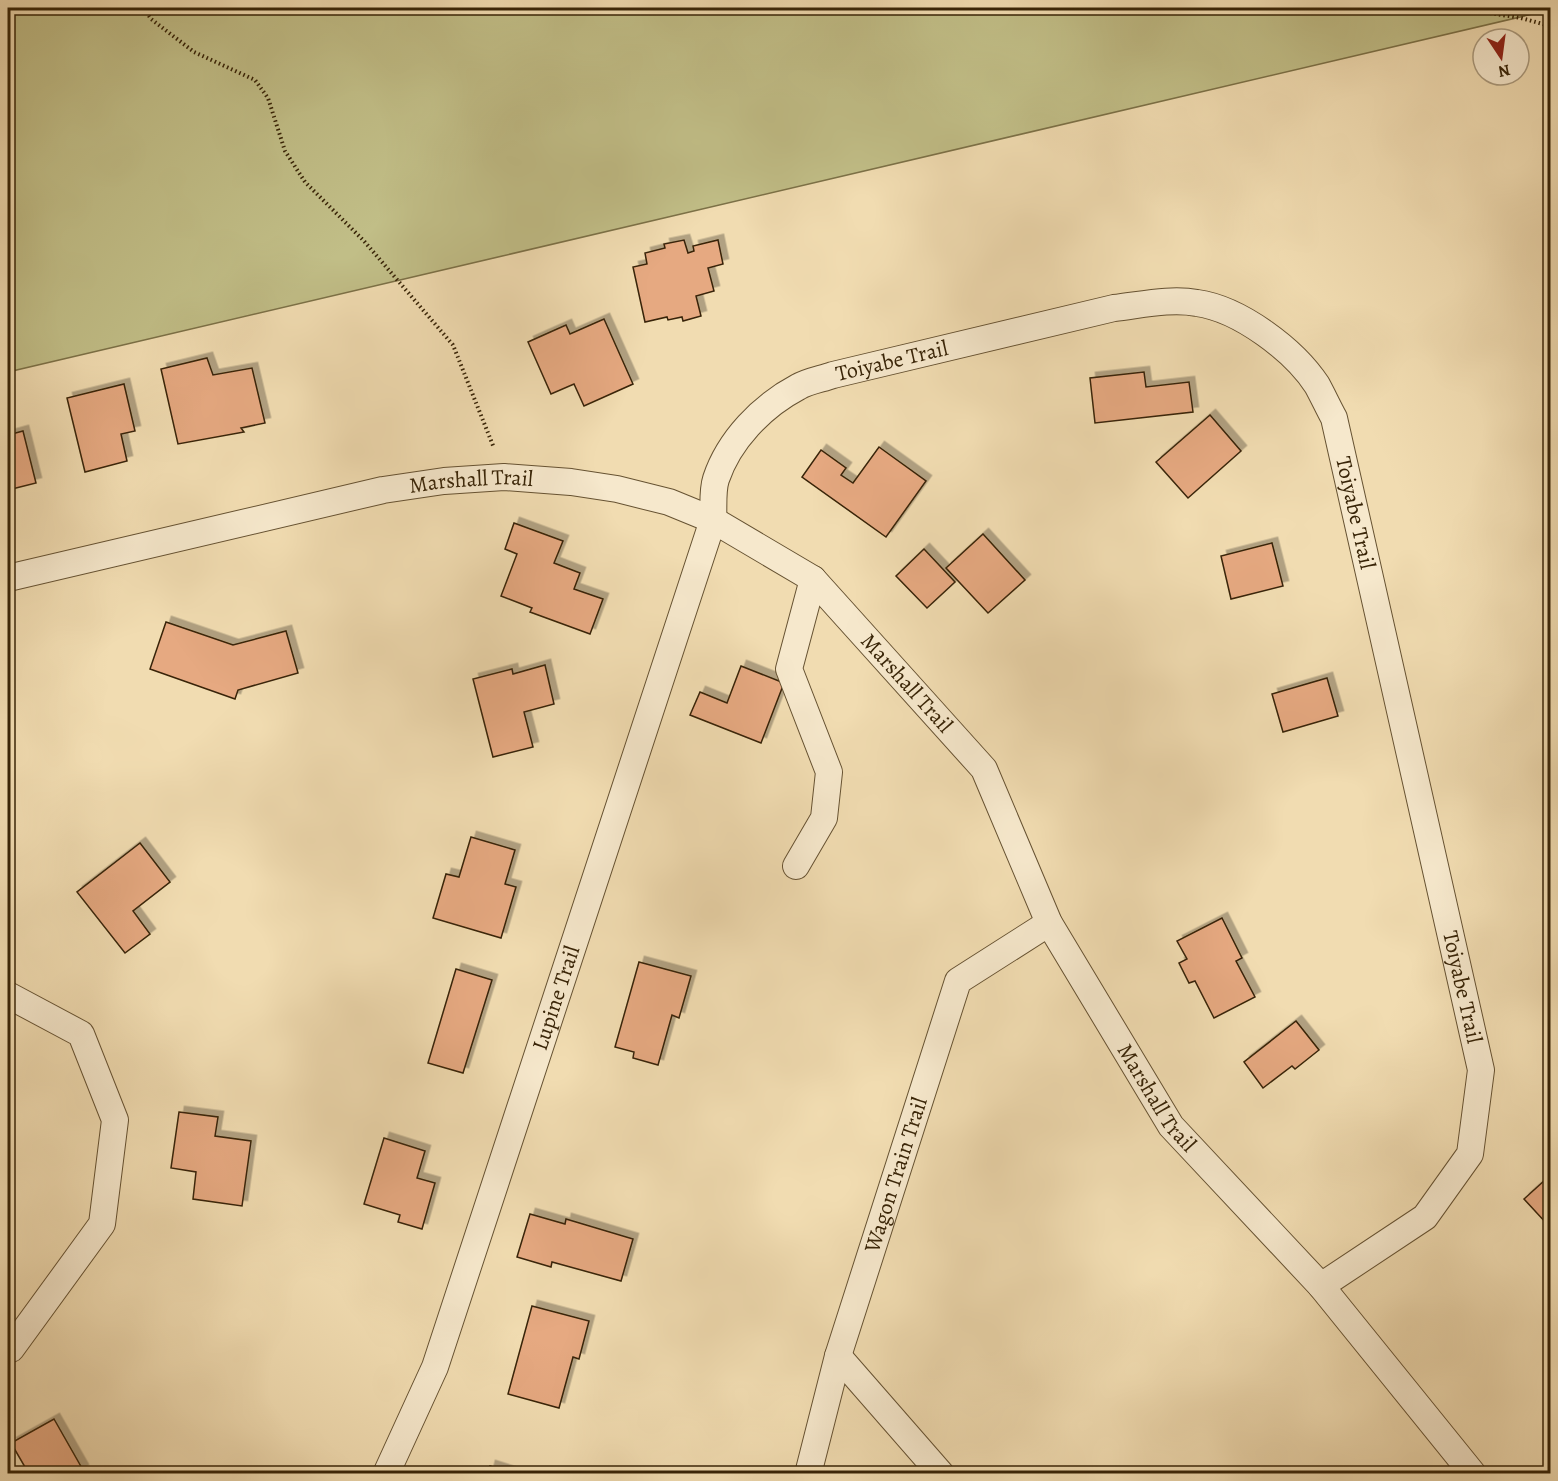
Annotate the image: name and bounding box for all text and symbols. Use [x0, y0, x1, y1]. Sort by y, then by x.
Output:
north arrow [1471, 27, 1531, 87]
text: N [1496, 59, 1512, 83]
street label: Toiyabe Trail [833, 333, 951, 389]
street label: Toiyabe Trail [1328, 454, 1383, 572]
street label: Marshall Trail [407, 462, 534, 501]
street label: Marshall Trail [854, 627, 960, 739]
street label: Toiyabe Trail [1435, 928, 1490, 1046]
street label: Lupine Trail [525, 942, 587, 1054]
street label: Marshall Trail [1110, 1038, 1203, 1159]
street label: Wagon Train Trail [857, 1093, 935, 1257]

